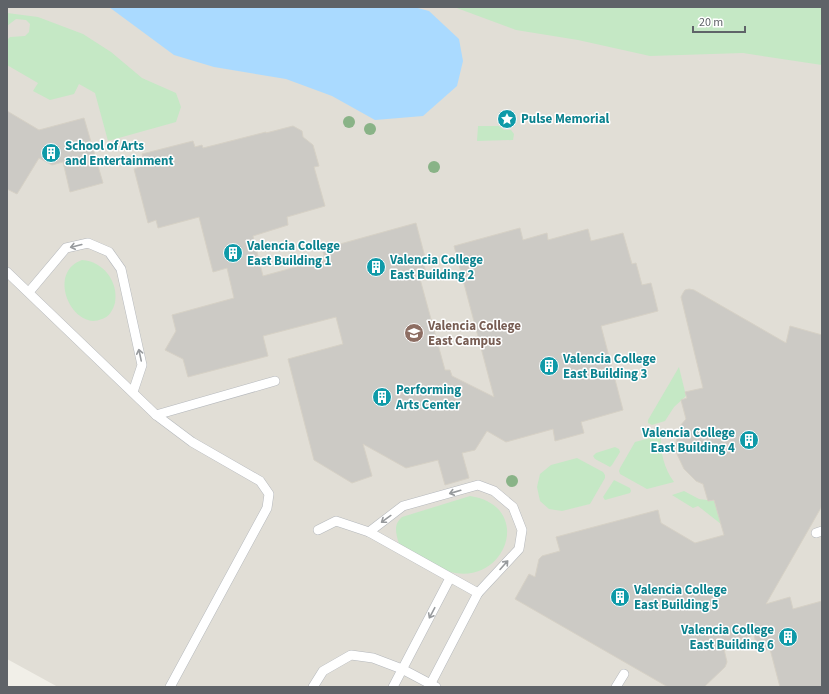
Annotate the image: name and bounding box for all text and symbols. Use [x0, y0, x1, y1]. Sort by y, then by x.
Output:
scale bar [693, 8, 745, 34]
text: 20 m [699, 14, 723, 31]
place icon: Pulse Memorial [496, 108, 518, 130]
place label: Pulse Memorial [521, 110, 610, 128]
place label: School of Arts and Entertainment [65, 137, 173, 170]
building icon: School of Arts and Entertainment [40, 142, 62, 164]
place label: Valencia College East Building 1 [246, 237, 340, 270]
building icon: Valencia College East Building 1 [222, 242, 244, 264]
one-way arrow [70, 243, 83, 250]
place label: Valencia College East Building 2 [389, 251, 483, 284]
building icon: Valencia College East Building 2 [365, 256, 387, 278]
place label: Valencia College East Campus [427, 317, 521, 350]
school or university icon: Valencia College East Campus [403, 322, 425, 344]
one-way arrow [136, 349, 144, 362]
place label: Valencia College East Building 3 [562, 350, 656, 383]
building icon: Valencia College East Building 3 [538, 355, 560, 377]
place label: Performing Arts Center [395, 381, 461, 414]
building icon: Performing Arts Center [371, 386, 393, 408]
place label: Valencia College East Building 4 [641, 424, 735, 457]
building icon: Valencia College East Building 4 [738, 429, 760, 451]
one-way arrow [449, 488, 462, 496]
one-way arrow [380, 515, 391, 523]
one-way arrow [500, 559, 509, 570]
place label: Valencia College East Building 5 [633, 581, 727, 614]
building icon: Valencia College East Building 5 [609, 586, 631, 608]
one-way arrow [428, 606, 436, 618]
place label: Valencia College East Building 6 [680, 621, 774, 654]
building icon: Valencia College East Building 6 [777, 626, 799, 648]

